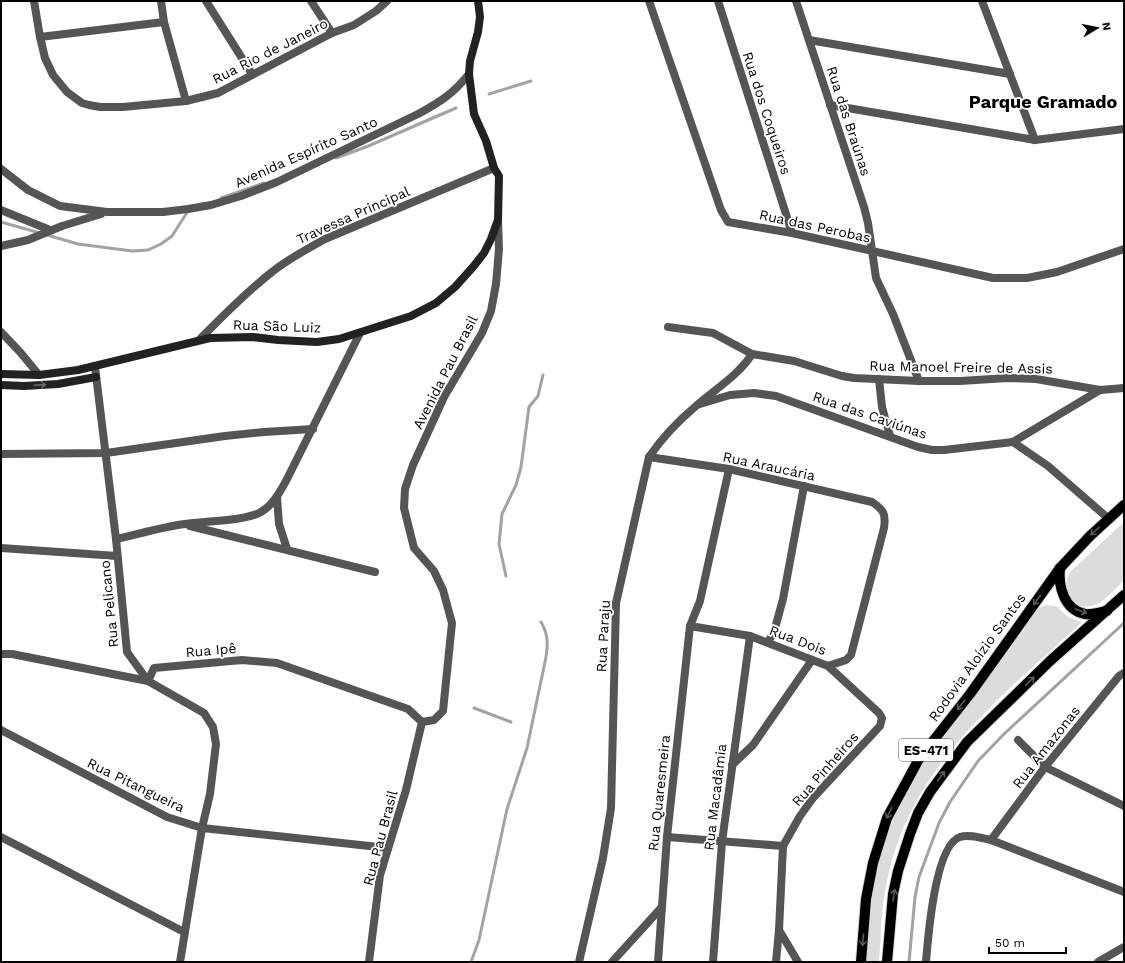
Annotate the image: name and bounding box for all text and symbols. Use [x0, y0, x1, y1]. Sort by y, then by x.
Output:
north arrow [1077, 8, 1117, 48]
street label: Rua Rio de Janeiro [210, 15, 330, 87]
text: N [1099, 21, 1113, 31]
street label: Rua dos Coqueiros [740, 50, 794, 176]
street label: Rua das Braúnas [824, 64, 874, 178]
district label: Parque Gramado [969, 91, 1117, 112]
street label: Avenida Espírito Santo [232, 113, 380, 191]
street label: Travessa Principal [294, 183, 413, 247]
street label: Rua das Perobas [758, 206, 872, 246]
street label: Avenida Pau Brasil [409, 312, 481, 432]
street label: Rua São Luiz [233, 316, 321, 336]
street label: Rua Manoel Freire de Assis [869, 357, 1053, 377]
one-way arrow [33, 382, 46, 389]
street label: Rua das Caviúnas [811, 388, 929, 442]
street label: Rua Araucária [721, 448, 817, 484]
one-way arrow [1090, 527, 1100, 536]
street label: Rua Pelicano [96, 560, 122, 648]
street label: Rodovia Aloízio Santos [925, 590, 1029, 724]
one-way arrow [1032, 594, 1041, 605]
street label: Rua Paraju [593, 599, 613, 673]
one-way arrow [1074, 608, 1086, 616]
street label: Rua Dois [767, 622, 829, 658]
street label: Rua Ipê [185, 640, 237, 660]
one-way arrow [1025, 676, 1035, 686]
one-way arrow [957, 700, 965, 711]
street label: Rua Amazonas [1009, 703, 1083, 791]
street label: Rua Pinheiros [789, 729, 861, 809]
street label: Rua Quaresmeira [645, 734, 673, 852]
road number: ES-471 [899, 739, 953, 761]
street label: Rua Macadâmia [701, 743, 729, 851]
street label: Rua Pitangueira [85, 755, 187, 816]
one-way arrow [937, 770, 945, 781]
street label: Rua Pau Brasil [360, 788, 401, 887]
one-way arrow [885, 807, 892, 819]
one-way arrow [890, 889, 898, 902]
scale bar [989, 929, 1066, 955]
one-way arrow [859, 933, 866, 946]
text: 50 m [995, 936, 1025, 950]

